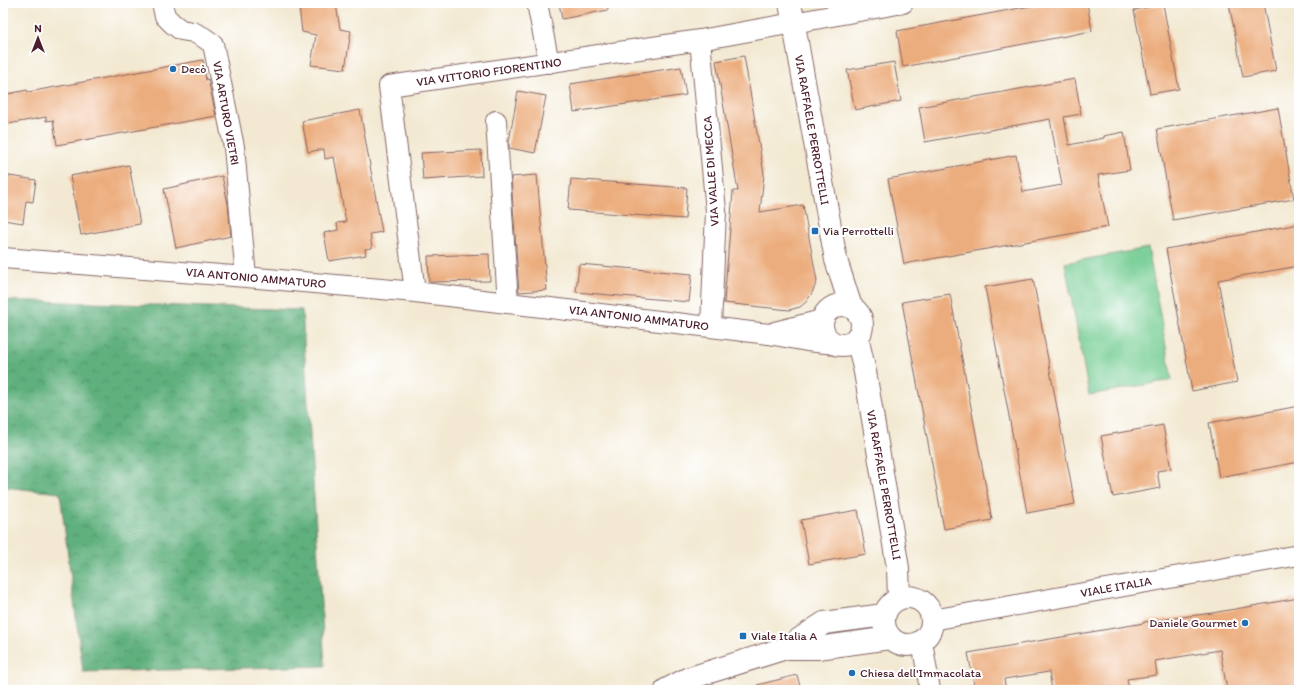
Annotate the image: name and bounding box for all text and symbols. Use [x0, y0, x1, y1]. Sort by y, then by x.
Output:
north arrow [18, 18, 58, 58]
text: N [34, 22, 42, 35]
street label: VIA RAFFAELE PERROTTELLI [792, 54, 832, 206]
street label: VIA VITTORIO FIORENTINO [415, 55, 563, 89]
street label: VIA ARTURO VIETRI [210, 60, 242, 166]
place label: Decò [181, 62, 206, 76]
marker: Decò [168, 64, 178, 74]
street label: VIA VALLE DI MECCA [700, 115, 722, 227]
place label: Via Perrottelli [823, 224, 894, 238]
marker: Via Perrottelli [810, 226, 820, 236]
street label: VIA ANTONIO AMMATURO [185, 265, 327, 291]
street label: VIA ANTONIO AMMATURO [568, 302, 710, 334]
street label: VIA RAFFAELE PERROTTELLI [864, 409, 904, 561]
street label: VIALE ITALIA [1079, 574, 1153, 600]
place label: Daniele Gourmet [1149, 616, 1237, 630]
marker: Daniele Gourmet [1240, 618, 1250, 628]
place label: Viale Italia A [751, 629, 818, 643]
marker: Viale Italia A [738, 631, 748, 641]
place label: Chiesa dell'Immacolata [860, 666, 982, 680]
marker: Chiesa dell'Immacolata [847, 668, 857, 678]

